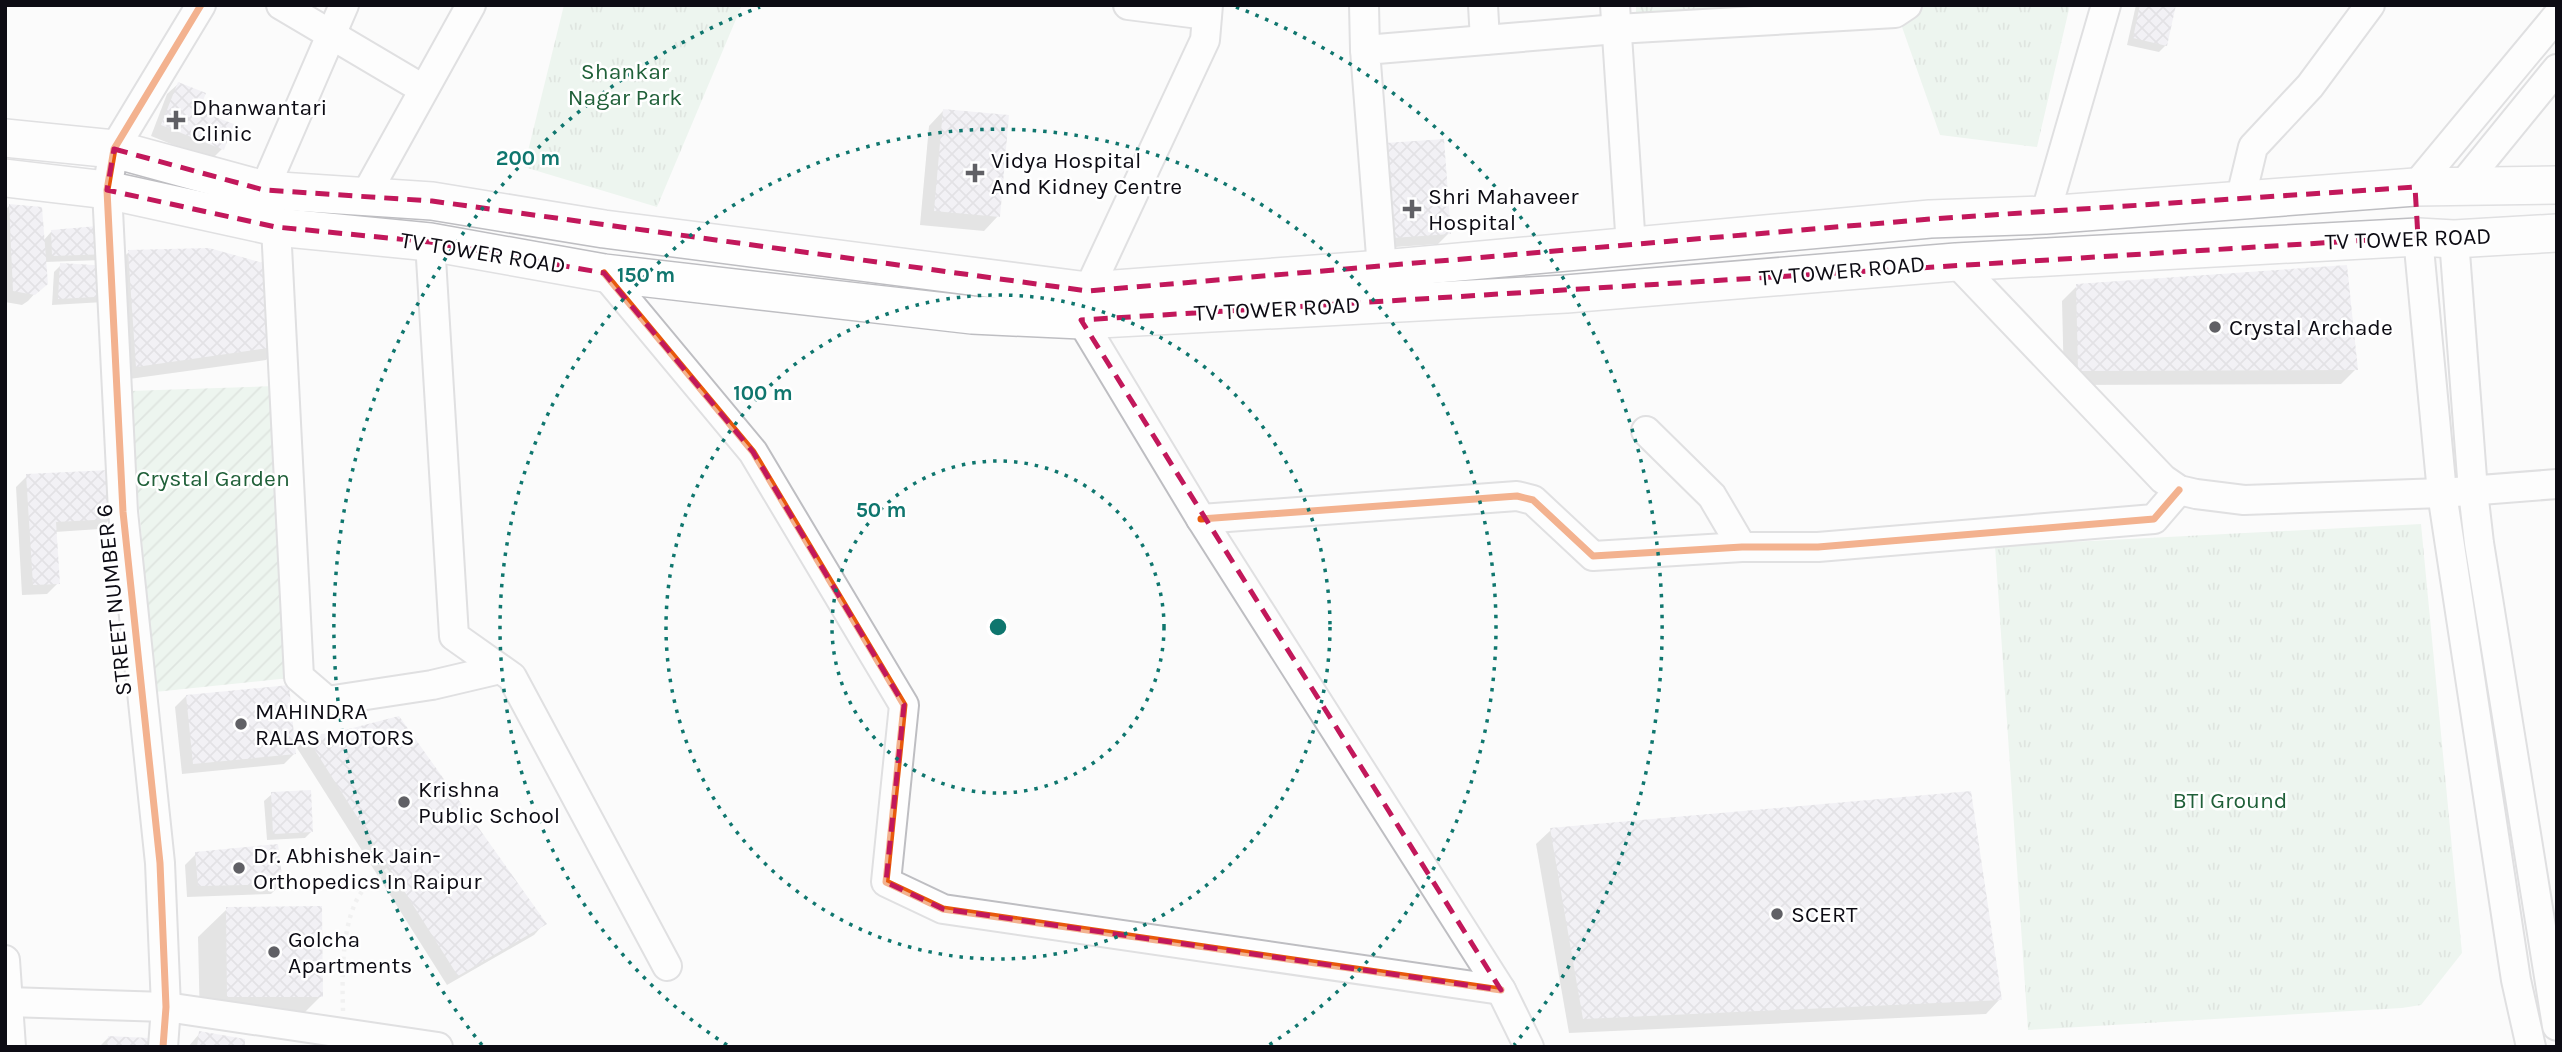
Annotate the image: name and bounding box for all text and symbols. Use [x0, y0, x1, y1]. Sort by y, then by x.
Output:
park label: Shankar Nagar Park [568, 58, 682, 111]
place label: Dhanwantari Clinic [192, 94, 327, 147]
marker: Dhanwantari Clinic [166, 110, 186, 130]
text: 200 m [496, 146, 560, 170]
place label: Vidya Hospital And Kidney Centre [991, 147, 1182, 200]
marker: Vidya Hospital And Kidney Centre [965, 163, 985, 183]
place label: Shri Mahaveer Hospital [1428, 183, 1579, 236]
marker: Shri Mahaveer Hospital [1402, 199, 1422, 219]
street label: TV TOWER ROAD [2324, 223, 2492, 255]
street label: TV TOWER ROAD [399, 227, 567, 279]
street label: TV TOWER ROAD [1758, 250, 1926, 292]
text: 150 m [617, 263, 675, 287]
street label: TV TOWER ROAD [1193, 291, 1361, 327]
place label: Crystal Archade [2229, 314, 2393, 341]
marker: Crystal Archade [2207, 319, 2223, 335]
text: 100 m [733, 381, 793, 405]
park label: Crystal Garden [136, 465, 290, 492]
text: 50 m [856, 498, 906, 522]
street label: STREET NUMBER 6 [91, 503, 137, 697]
centre of rings [986, 615, 1010, 639]
place label: MAHINDRA RALAS MOTORS [255, 698, 414, 751]
marker: MAHINDRA RALAS MOTORS [233, 716, 249, 732]
place label: Krishna Public School [418, 776, 560, 829]
park label: BTI Ground [2173, 787, 2287, 814]
marker: Krishna Public School [396, 794, 412, 810]
place label: Dr. Abhishek Jain- Orthopedics In Raipur [253, 842, 482, 895]
marker: Dr. Abhishek Jain- Orthopedics In Raipur [231, 860, 247, 876]
place label: SCERT [1791, 901, 1858, 928]
marker: SCERT [1769, 906, 1785, 922]
place label: Golcha Apartments [288, 926, 412, 979]
marker: Golcha Apartments [266, 944, 282, 960]

